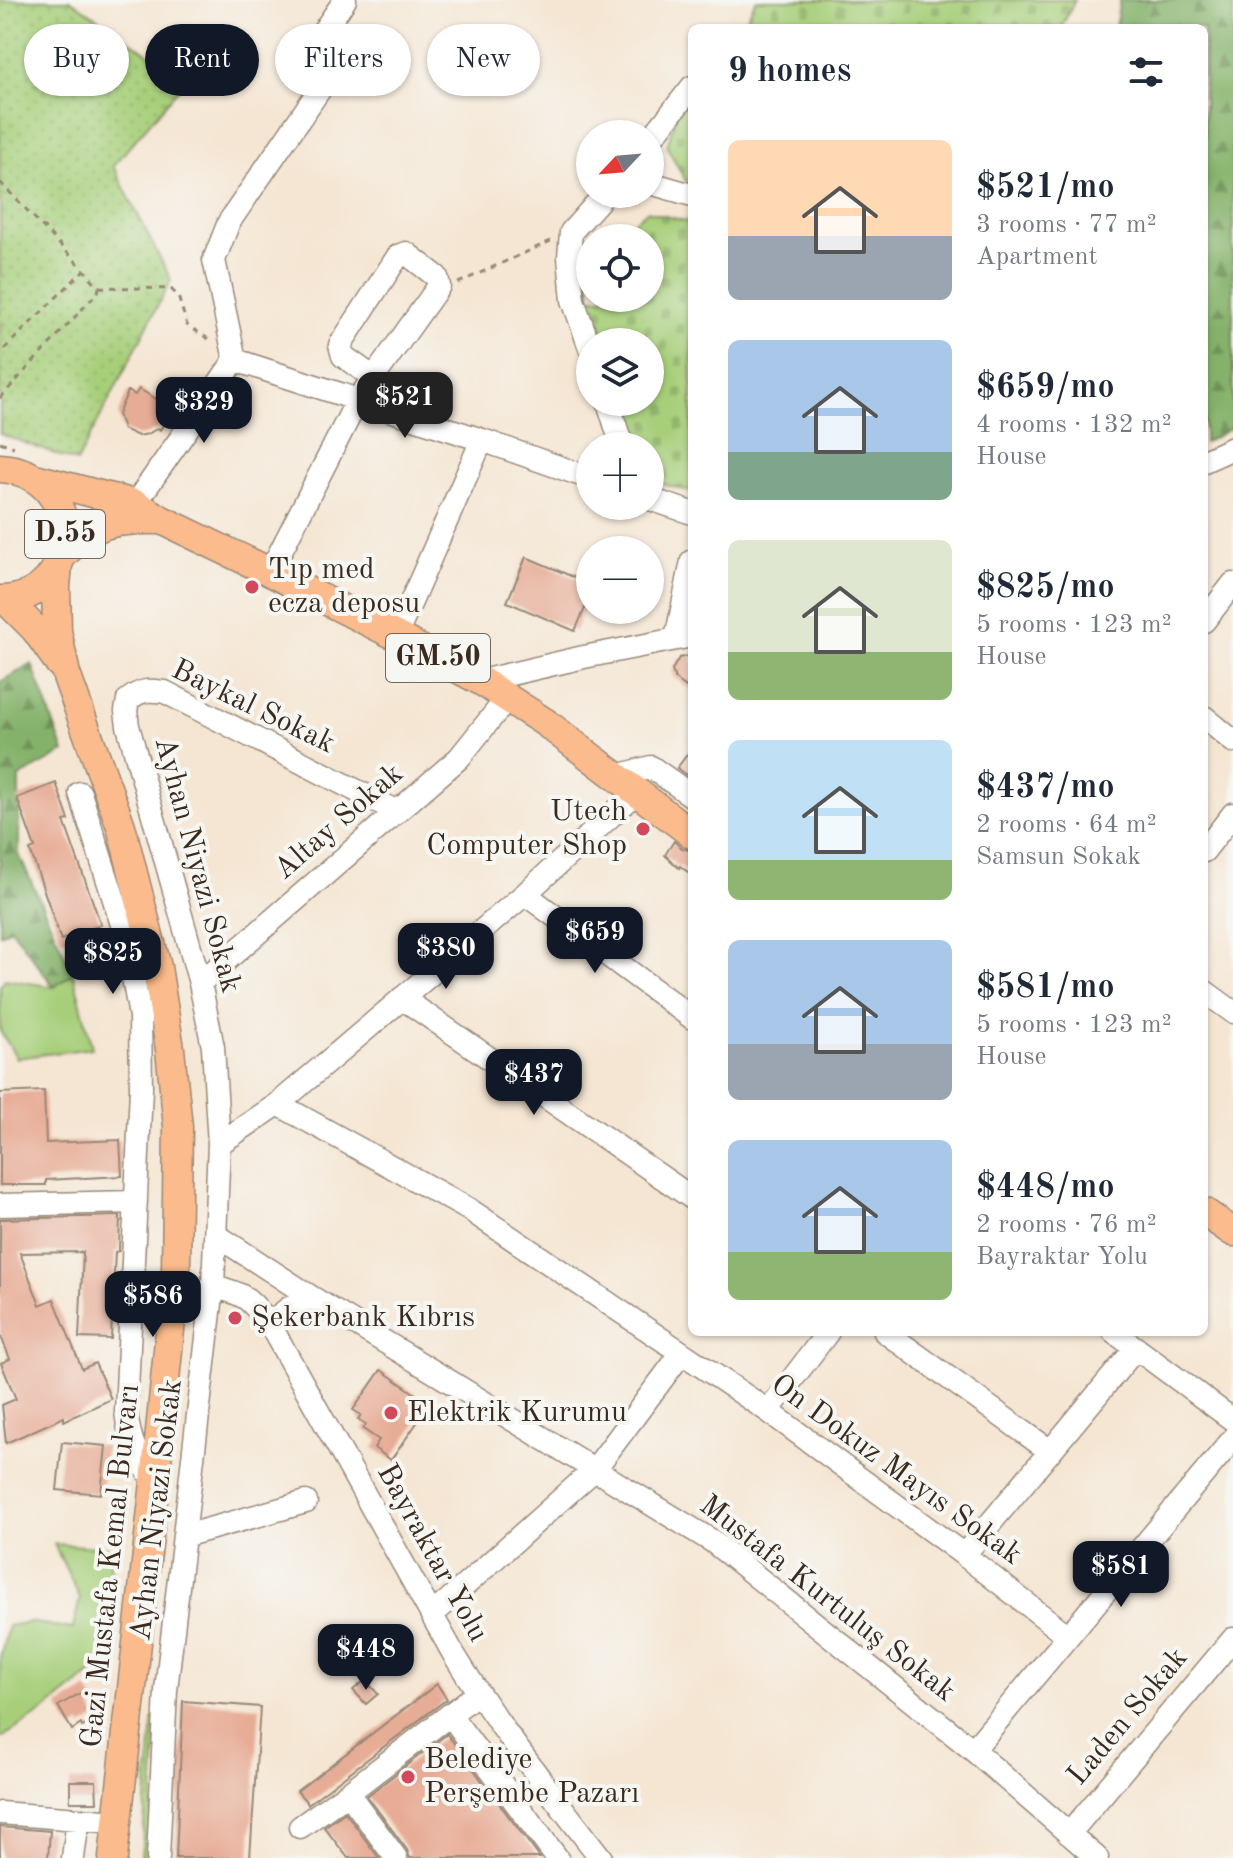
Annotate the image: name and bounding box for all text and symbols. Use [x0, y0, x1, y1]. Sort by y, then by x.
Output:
chip: Buy [24, 24, 129, 96]
chip: Rent [145, 24, 259, 96]
chip: Filters [275, 24, 411, 96]
chip: New [427, 24, 540, 96]
icon: filters [1124, 50, 1168, 94]
text: 9 homes [728, 55, 851, 89]
north arrow [576, 120, 664, 208]
map controls [576, 120, 664, 624]
text: $521/mo [976, 171, 1115, 205]
icon: home [792, 172, 888, 268]
text: 3 rooms · 77 m² [976, 212, 1157, 238]
button: locate [576, 224, 664, 312]
text: Apartment [976, 244, 1098, 270]
button: layers [576, 328, 664, 416]
text: $659/mo [976, 371, 1115, 405]
pin: $521 [358, 372, 452, 440]
icon: home [792, 372, 888, 468]
pin: $329 [157, 377, 251, 445]
text: $521 [375, 385, 435, 411]
text: $329 [174, 390, 234, 416]
text: 4 rooms · 132 m² [976, 412, 1172, 438]
button: + [576, 432, 664, 520]
text: House [976, 444, 1047, 470]
road number: D.55 [25, 510, 105, 558]
button: − [576, 536, 664, 624]
place label: Tıp med ecza deposu [268, 555, 420, 619]
text: $825/mo [976, 571, 1115, 605]
icon: home [792, 572, 888, 668]
marker: Tıp med ecza deposu [243, 578, 261, 596]
text: 5 rooms · 123 m² [976, 612, 1172, 638]
road number: GM.50 [386, 634, 490, 682]
text: House [976, 644, 1047, 670]
street label: Baykal Sokak [167, 655, 339, 759]
street label: Ayhan Niyazi Sokak [148, 734, 246, 996]
street label: Altay Sokak [269, 758, 409, 886]
text: $437/mo [976, 771, 1115, 805]
icon: home [792, 772, 888, 868]
place label: Utech Computer Shop [426, 797, 627, 861]
text: 2 rooms · 64 m² [976, 812, 1157, 838]
marker: Utech Computer Shop [634, 820, 652, 838]
text: Samsun Sokak [976, 844, 1141, 870]
pin: $659 [548, 907, 642, 975]
text: $659 [565, 920, 625, 946]
pin: $380 [399, 923, 493, 991]
pin: $825 [66, 928, 160, 996]
text: $380 [416, 936, 476, 962]
text: $825 [83, 941, 143, 967]
text: $581/mo [976, 971, 1115, 1005]
icon: home [792, 972, 888, 1068]
text: 5 rooms · 123 m² [976, 1012, 1172, 1038]
text: House [976, 1044, 1047, 1070]
pin: $437 [487, 1049, 581, 1117]
text: $437 [504, 1062, 564, 1088]
text: $448/mo [976, 1171, 1115, 1205]
icon: home [792, 1172, 888, 1268]
text: 2 rooms · 76 m² [976, 1212, 1157, 1238]
text: Bayraktar Yolu [976, 1244, 1148, 1270]
pin: $586 [106, 1271, 200, 1339]
text: $586 [123, 1284, 183, 1310]
place label: Şekerbank Kıbrıs [251, 1303, 475, 1333]
marker: Şekerbank Kıbrıs [226, 1309, 244, 1327]
street label: On Dokuz Mayıs Sokak [765, 1369, 1027, 1571]
street label: Ayhan Niyazi Sokak [126, 1377, 188, 1643]
street label: Gazi Mustafa Kemal Bulvarı [77, 1383, 145, 1749]
place label: Elektrik Kurumu [407, 1398, 627, 1428]
marker: Elektrik Kurumu [382, 1404, 400, 1422]
street label: Bayraktar Yolu [371, 1459, 493, 1647]
street label: Mustafa Kurtuluş Sokak [694, 1490, 960, 1708]
pin: $581 [1074, 1541, 1168, 1609]
text: $581 [1091, 1554, 1151, 1580]
pin: $448 [319, 1624, 413, 1692]
text: $448 [336, 1637, 396, 1663]
street label: Laden Sokak [1062, 1643, 1194, 1791]
place label: Belediye Perşembe Pazarı [424, 1745, 639, 1809]
marker: Belediye Perşembe Pazarı [399, 1768, 417, 1786]

